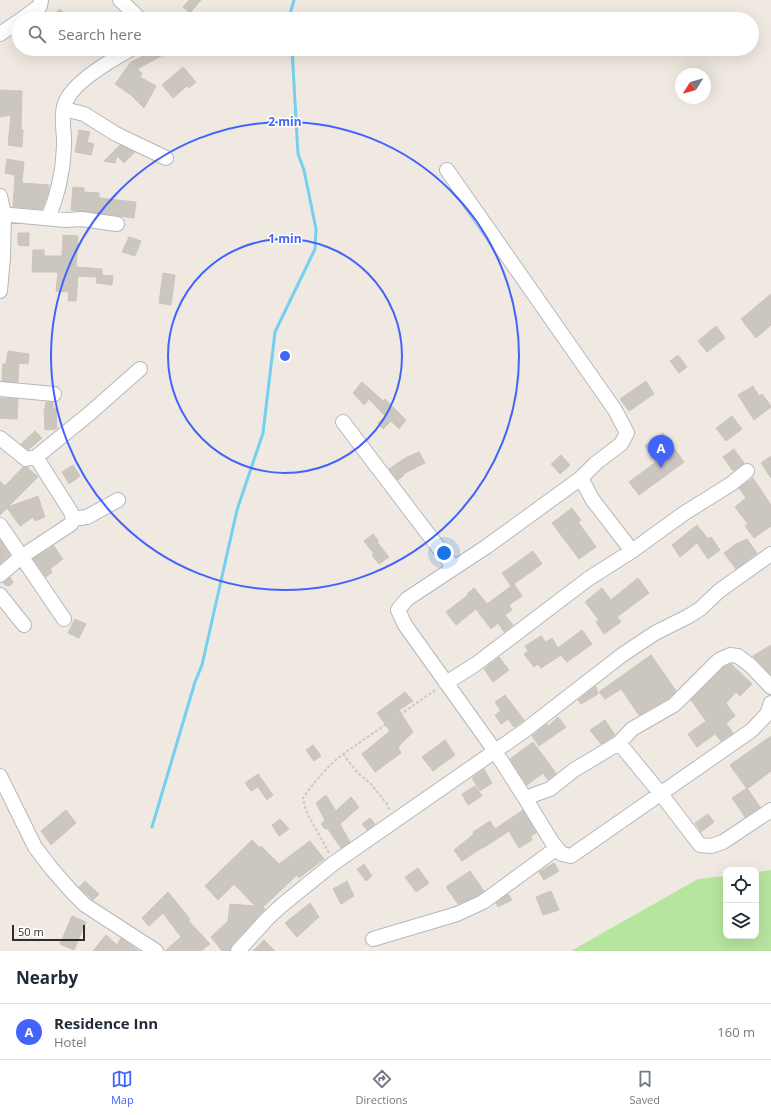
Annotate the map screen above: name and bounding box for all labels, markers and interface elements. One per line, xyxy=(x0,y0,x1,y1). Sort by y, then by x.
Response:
search box xyxy=(12,12,759,56)
icon: search xyxy=(26,23,48,45)
text: Search here xyxy=(58,24,142,44)
north arrow xyxy=(675,68,711,104)
text: 2 min xyxy=(268,113,302,130)
text: 1 min xyxy=(268,230,302,247)
centre of rings xyxy=(278,349,292,363)
pin: A xyxy=(648,435,674,468)
your location xyxy=(434,543,454,563)
map controls xyxy=(723,867,759,939)
button: locate xyxy=(723,867,759,903)
button: layers xyxy=(723,903,759,939)
scale bar xyxy=(12,923,85,942)
text: 50 m xyxy=(18,924,44,939)
text: Nearby xyxy=(16,966,78,989)
text: Residence Inn xyxy=(54,1013,158,1033)
text: A xyxy=(25,1023,33,1041)
text: 160 m xyxy=(717,1023,755,1041)
text: Hotel xyxy=(54,1033,87,1051)
tab: Map xyxy=(111,1068,134,1107)
tab: Directions xyxy=(356,1068,408,1107)
tab: Saved xyxy=(629,1068,660,1107)

